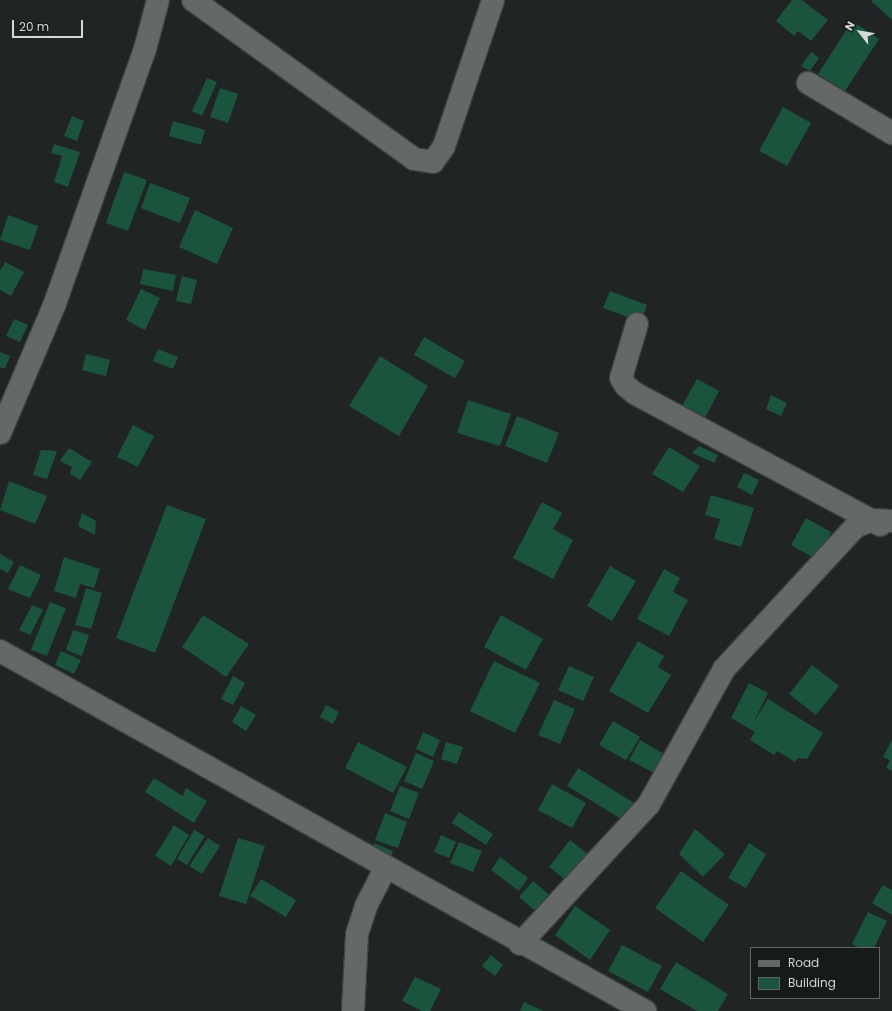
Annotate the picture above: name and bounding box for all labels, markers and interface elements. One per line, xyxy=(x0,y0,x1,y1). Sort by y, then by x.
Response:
scale bar xyxy=(14,12,85,38)
north arrow xyxy=(840,12,880,52)
text: 20 m xyxy=(19,18,49,35)
text: N xyxy=(841,18,859,33)
legend xyxy=(750,947,880,999)
text: Road xyxy=(788,954,819,971)
text: Building xyxy=(788,974,836,991)

